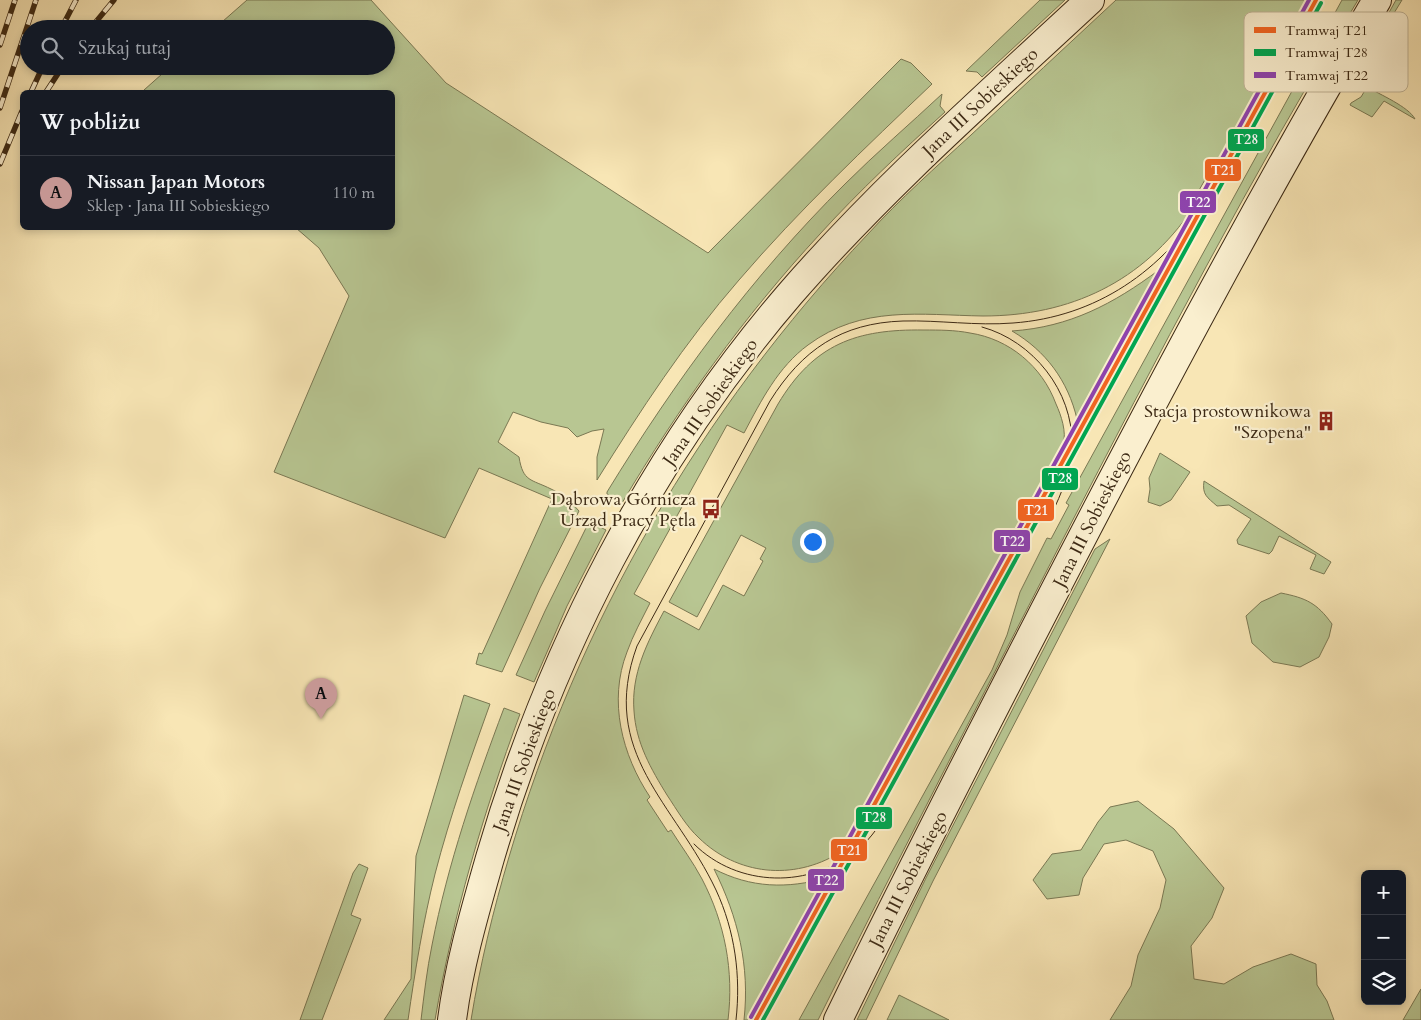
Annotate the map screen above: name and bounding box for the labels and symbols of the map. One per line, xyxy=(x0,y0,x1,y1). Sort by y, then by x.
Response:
legend xyxy=(1244,12,1408,92)
text: Tramwaj T21 xyxy=(1285,21,1368,40)
street label: Jana III Sobieskiego xyxy=(915,42,1044,165)
text: Tramwaj T28 xyxy=(1285,43,1368,62)
text: Tramwaj T22 xyxy=(1285,66,1368,85)
line badge: T28 xyxy=(1227,128,1265,152)
text: T28 xyxy=(1234,130,1258,149)
line badge: T21 xyxy=(1204,158,1242,182)
text: T21 xyxy=(1211,161,1235,180)
line badge: T22 xyxy=(1179,190,1217,214)
text: T22 xyxy=(1186,193,1210,212)
street label: Jana III Sobieskiego xyxy=(655,333,764,473)
place label: Stacja prostownikowa "Szopena" xyxy=(1144,399,1311,445)
building icon: Stacja prostownikowa "Szopena" xyxy=(1315,410,1337,432)
street label: Jana III Sobieskiego xyxy=(1046,446,1138,595)
line badge: T28 xyxy=(1041,467,1079,491)
text: T28 xyxy=(1048,469,1072,488)
place label: Dąbrowa Górnicza Urząd Pracy Pętla xyxy=(551,487,696,533)
bus stop icon: Dąbrowa Górnicza Urząd Pracy Pętla xyxy=(700,498,722,520)
line badge: T21 xyxy=(1017,498,1055,522)
text: T21 xyxy=(1024,501,1048,520)
your location xyxy=(800,529,826,555)
line badge: T22 xyxy=(993,529,1031,553)
text: T22 xyxy=(1000,532,1024,551)
pin: A xyxy=(305,678,337,719)
street label: Jana III Sobieskiego xyxy=(486,685,562,838)
line badge: T28 xyxy=(855,806,893,830)
street label: Jana III Sobieskiego xyxy=(862,806,954,955)
text: T28 xyxy=(862,808,886,827)
line badge: T21 xyxy=(830,838,868,862)
text: T21 xyxy=(837,841,861,860)
line badge: T22 xyxy=(807,868,845,892)
text: T22 xyxy=(814,871,838,890)

